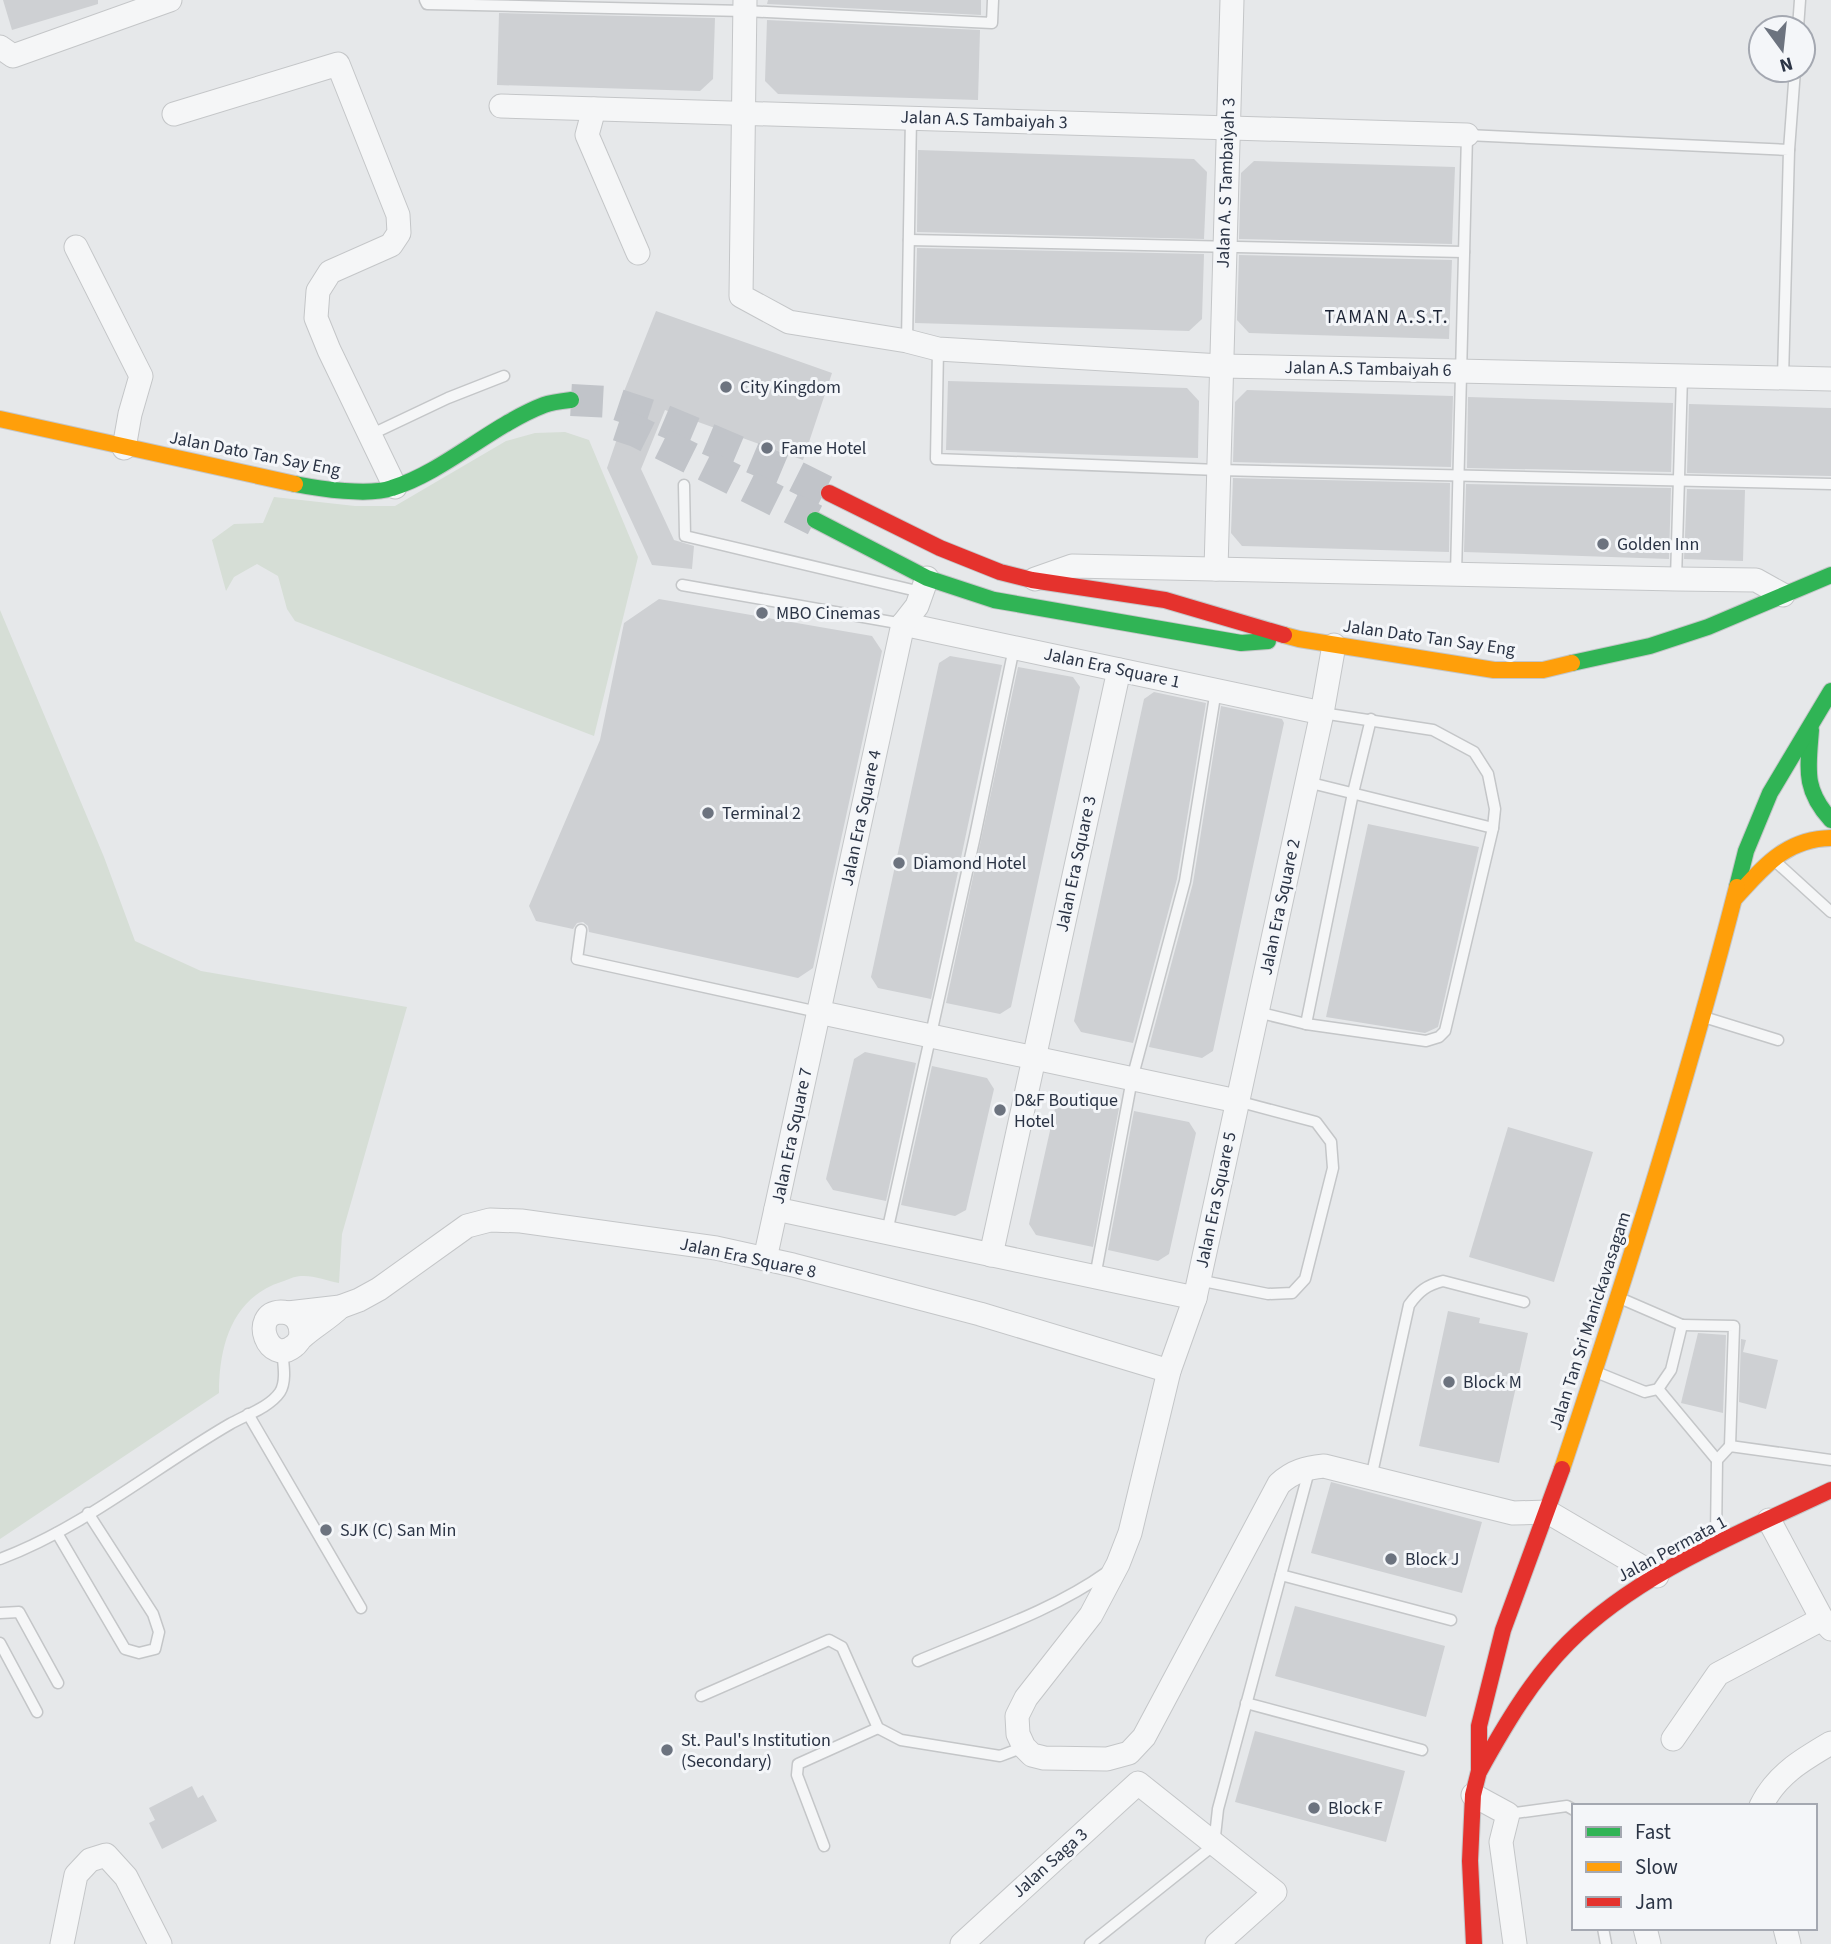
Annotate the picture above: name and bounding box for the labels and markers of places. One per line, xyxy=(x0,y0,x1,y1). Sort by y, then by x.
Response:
place label: City Kingdom xyxy=(740,375,841,400)
marker: City Kingdom xyxy=(718,379,734,395)
place label: Fame Hotel xyxy=(781,436,866,461)
marker: Fame Hotel xyxy=(759,440,775,456)
place label: Golden Inn xyxy=(1617,532,1699,557)
marker: Golden Inn xyxy=(1595,536,1611,552)
place label: MBO Cinemas xyxy=(776,601,880,626)
marker: MBO Cinemas xyxy=(754,605,770,621)
place label: Terminal 2 xyxy=(722,801,801,826)
marker: Terminal 2 xyxy=(700,805,716,821)
place label: Diamond Hotel xyxy=(913,851,1026,876)
marker: Diamond Hotel xyxy=(891,855,907,871)
place label: D&F Boutique Hotel xyxy=(1014,1088,1118,1134)
marker: D&F Boutique Hotel xyxy=(992,1102,1008,1118)
place label: Block M xyxy=(1463,1370,1522,1395)
marker: Block M xyxy=(1441,1374,1457,1390)
place label: SJK (C) San Min xyxy=(340,1518,456,1543)
marker: SJK (C) San Min xyxy=(318,1522,334,1538)
place label: Block J xyxy=(1405,1547,1459,1572)
marker: Block J xyxy=(1383,1551,1399,1567)
place label: St. Paul's Institution (Secondary) xyxy=(681,1728,831,1774)
marker: St. Paul's Institution (Secondary) xyxy=(659,1742,675,1758)
place label: Block F xyxy=(1328,1796,1383,1821)
marker: Block F xyxy=(1306,1800,1322,1816)

